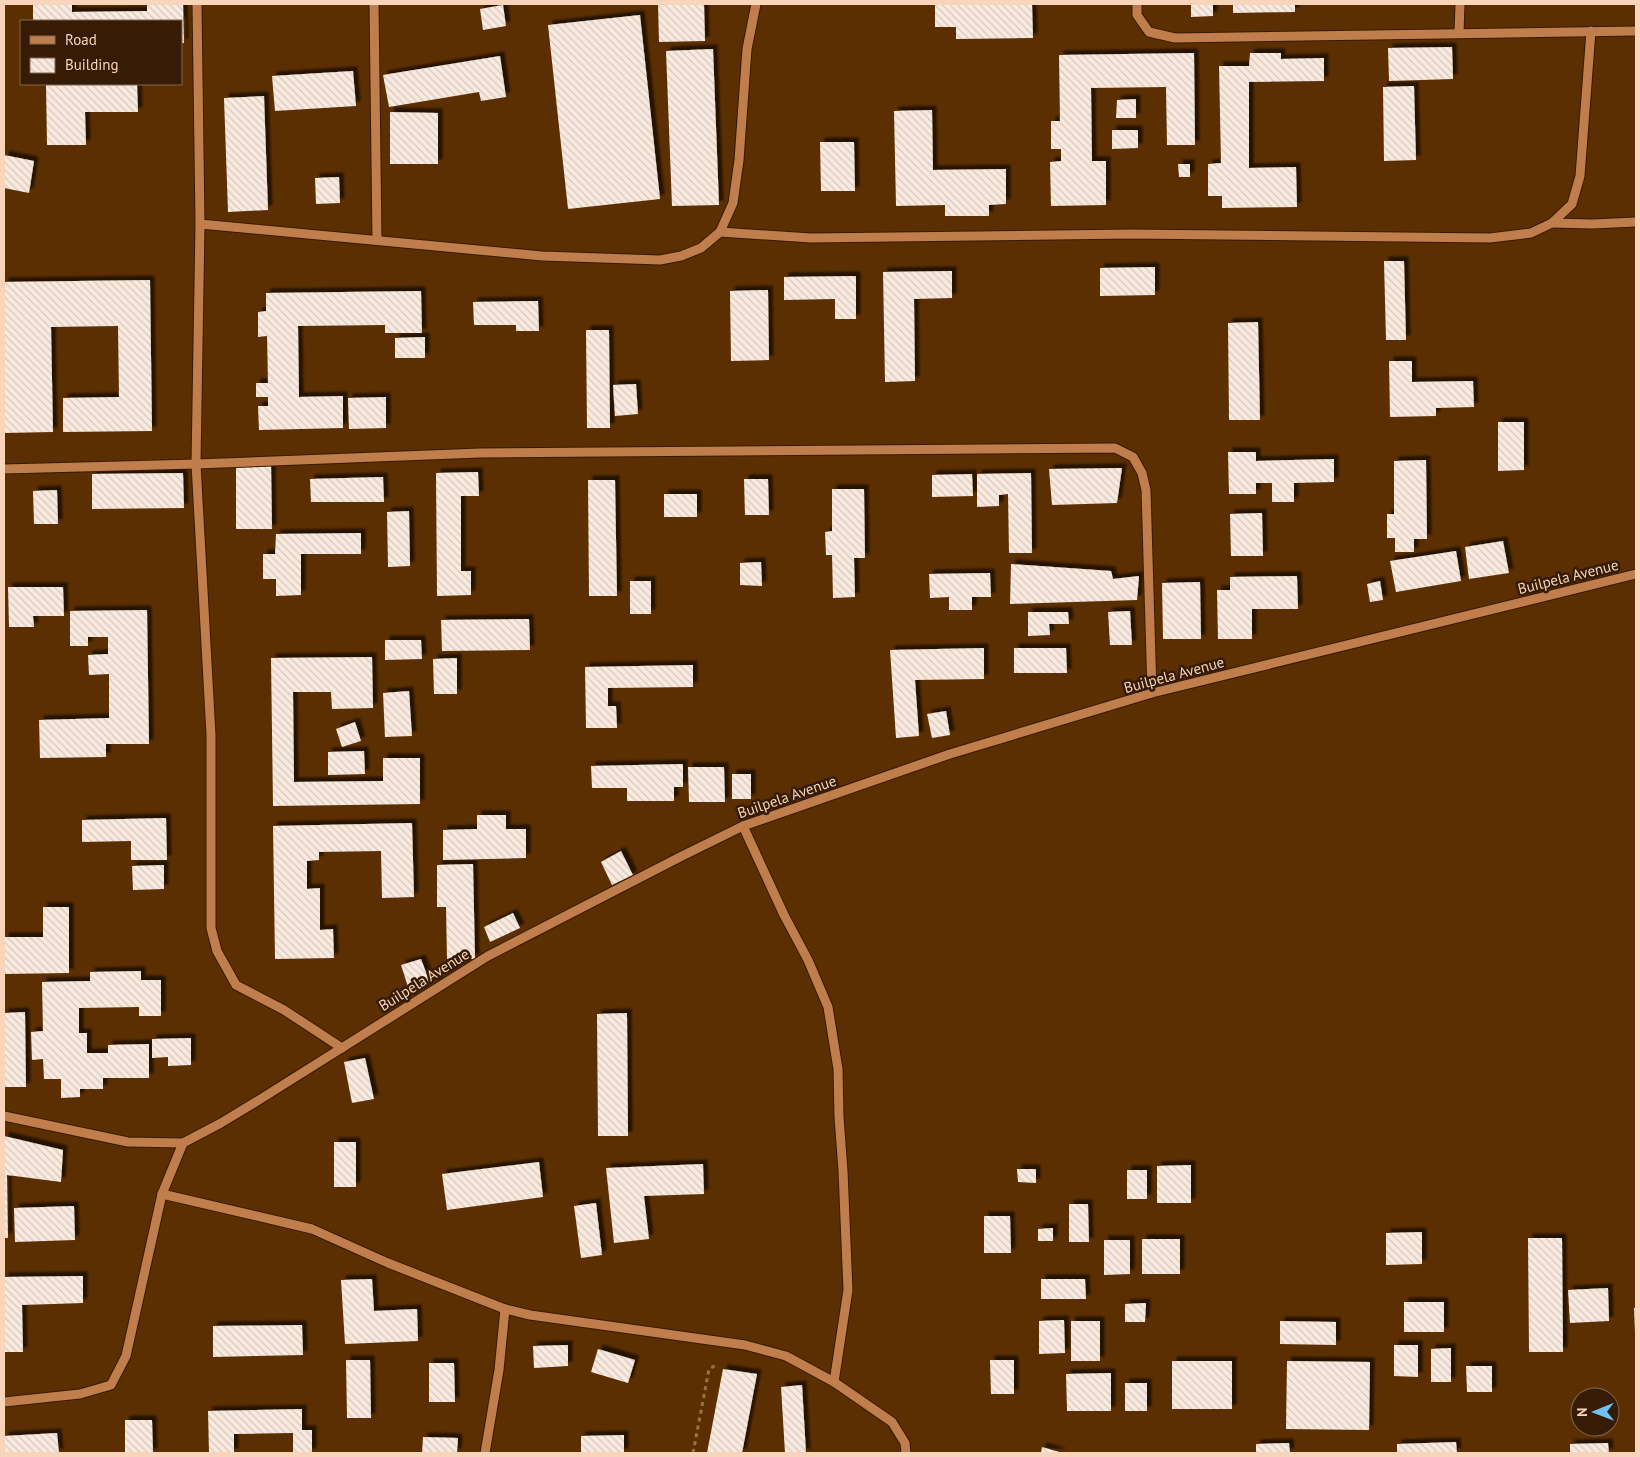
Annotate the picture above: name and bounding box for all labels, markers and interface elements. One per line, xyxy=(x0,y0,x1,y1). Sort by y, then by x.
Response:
legend xyxy=(20,20,182,85)
text: Road xyxy=(65,30,97,49)
text: Building xyxy=(65,55,119,74)
street label: Builpela Avenue xyxy=(1516,555,1620,598)
street label: Builpela Avenue xyxy=(1122,652,1226,697)
street label: Builpela Avenue xyxy=(735,771,839,822)
street label: Builpela Avenue xyxy=(375,944,473,1015)
north arrow xyxy=(1570,1387,1620,1437)
text: N xyxy=(1573,1407,1591,1417)

